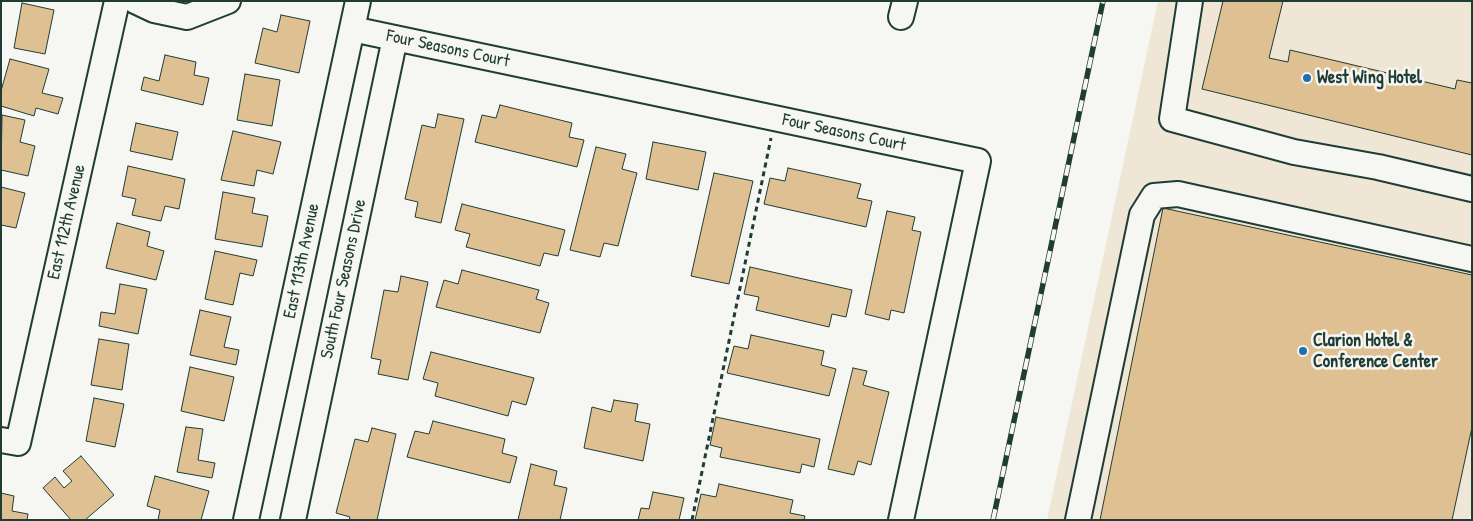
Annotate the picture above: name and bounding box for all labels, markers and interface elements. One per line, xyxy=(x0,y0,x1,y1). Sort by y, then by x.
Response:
street label: Four Seasons Court xyxy=(384,25,512,73)
place label: West Wing Hotel xyxy=(1317,67,1422,89)
marker: West Wing Hotel xyxy=(1301,72,1313,84)
street label: Four Seasons Court xyxy=(780,109,908,157)
street label: East 112th Avenue xyxy=(43,162,91,282)
street label: South Four Seasons Drive xyxy=(317,197,371,361)
street label: East 113th Avenue xyxy=(279,202,325,320)
place label: Clarion Hotel & Conference Center xyxy=(1313,330,1438,372)
marker: Clarion Hotel & Conference Center xyxy=(1297,345,1309,357)

